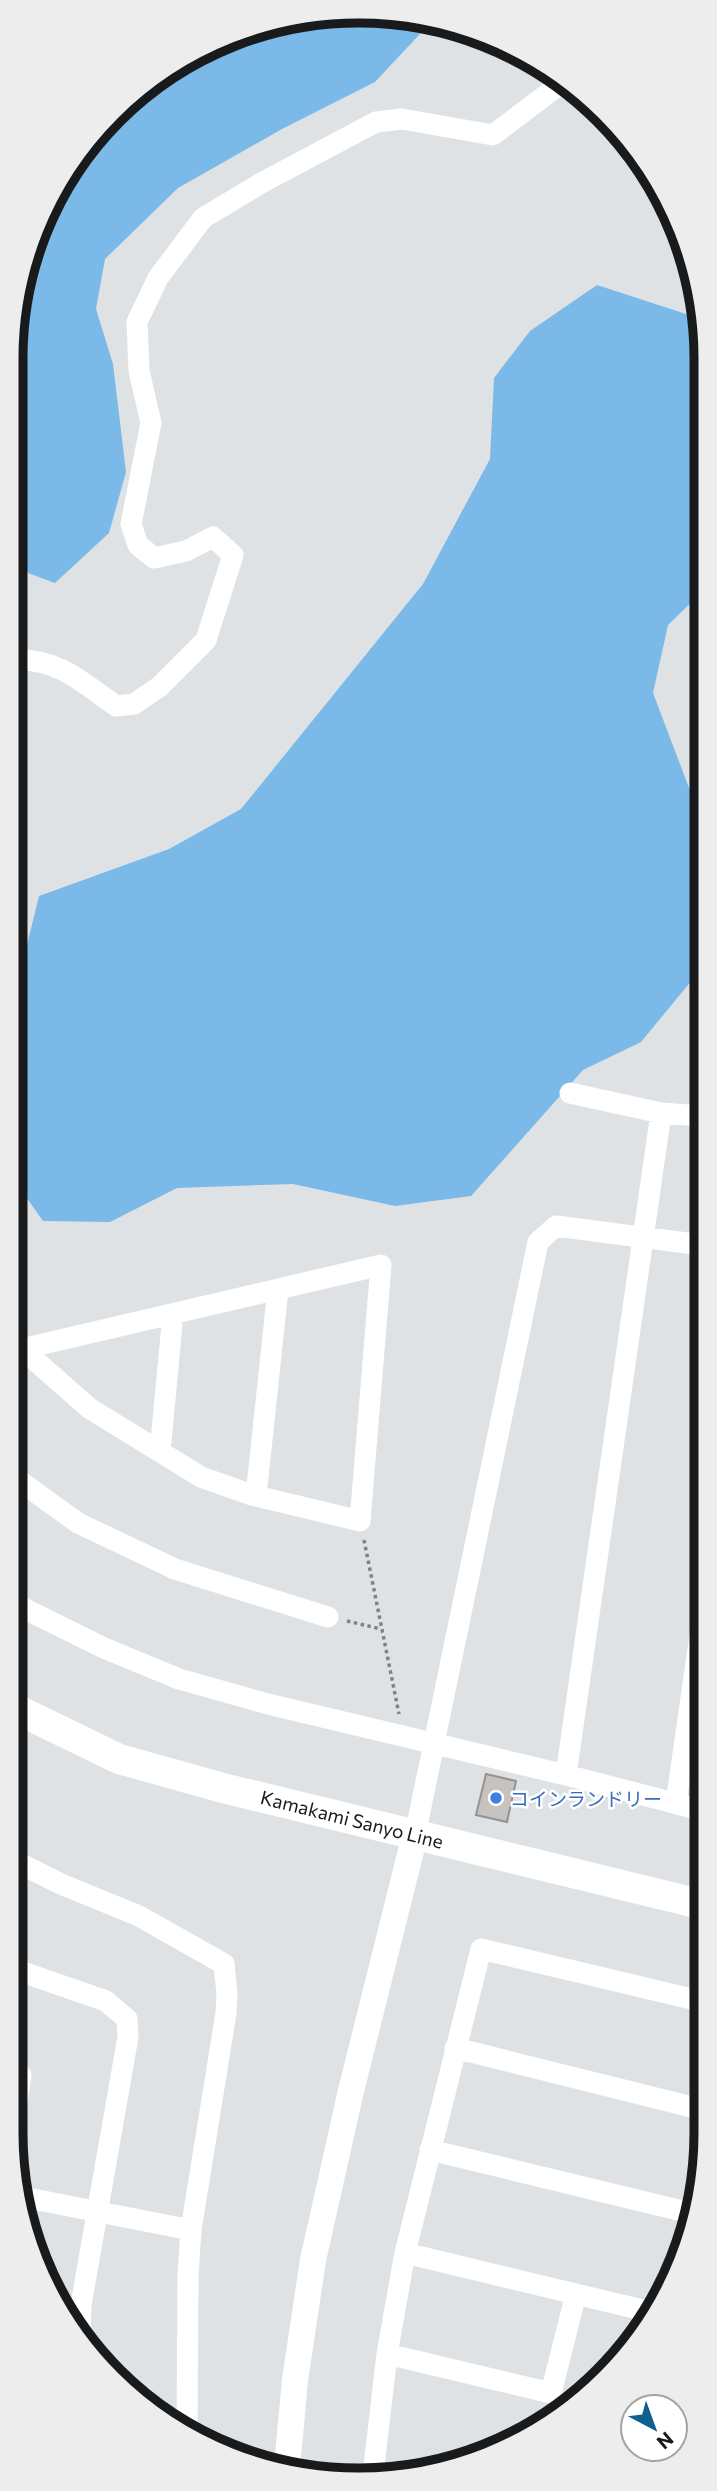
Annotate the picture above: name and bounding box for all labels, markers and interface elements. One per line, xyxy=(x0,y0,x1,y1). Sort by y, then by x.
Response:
street label: Kamakami Sanyo Line xyxy=(258,1785,446,1853)
place label: コインランドリー xyxy=(510,1787,662,1810)
marker: コインランドリー xyxy=(488,1790,504,1806)
north arrow xyxy=(619,2393,689,2463)
text: N xyxy=(653,2428,678,2455)

